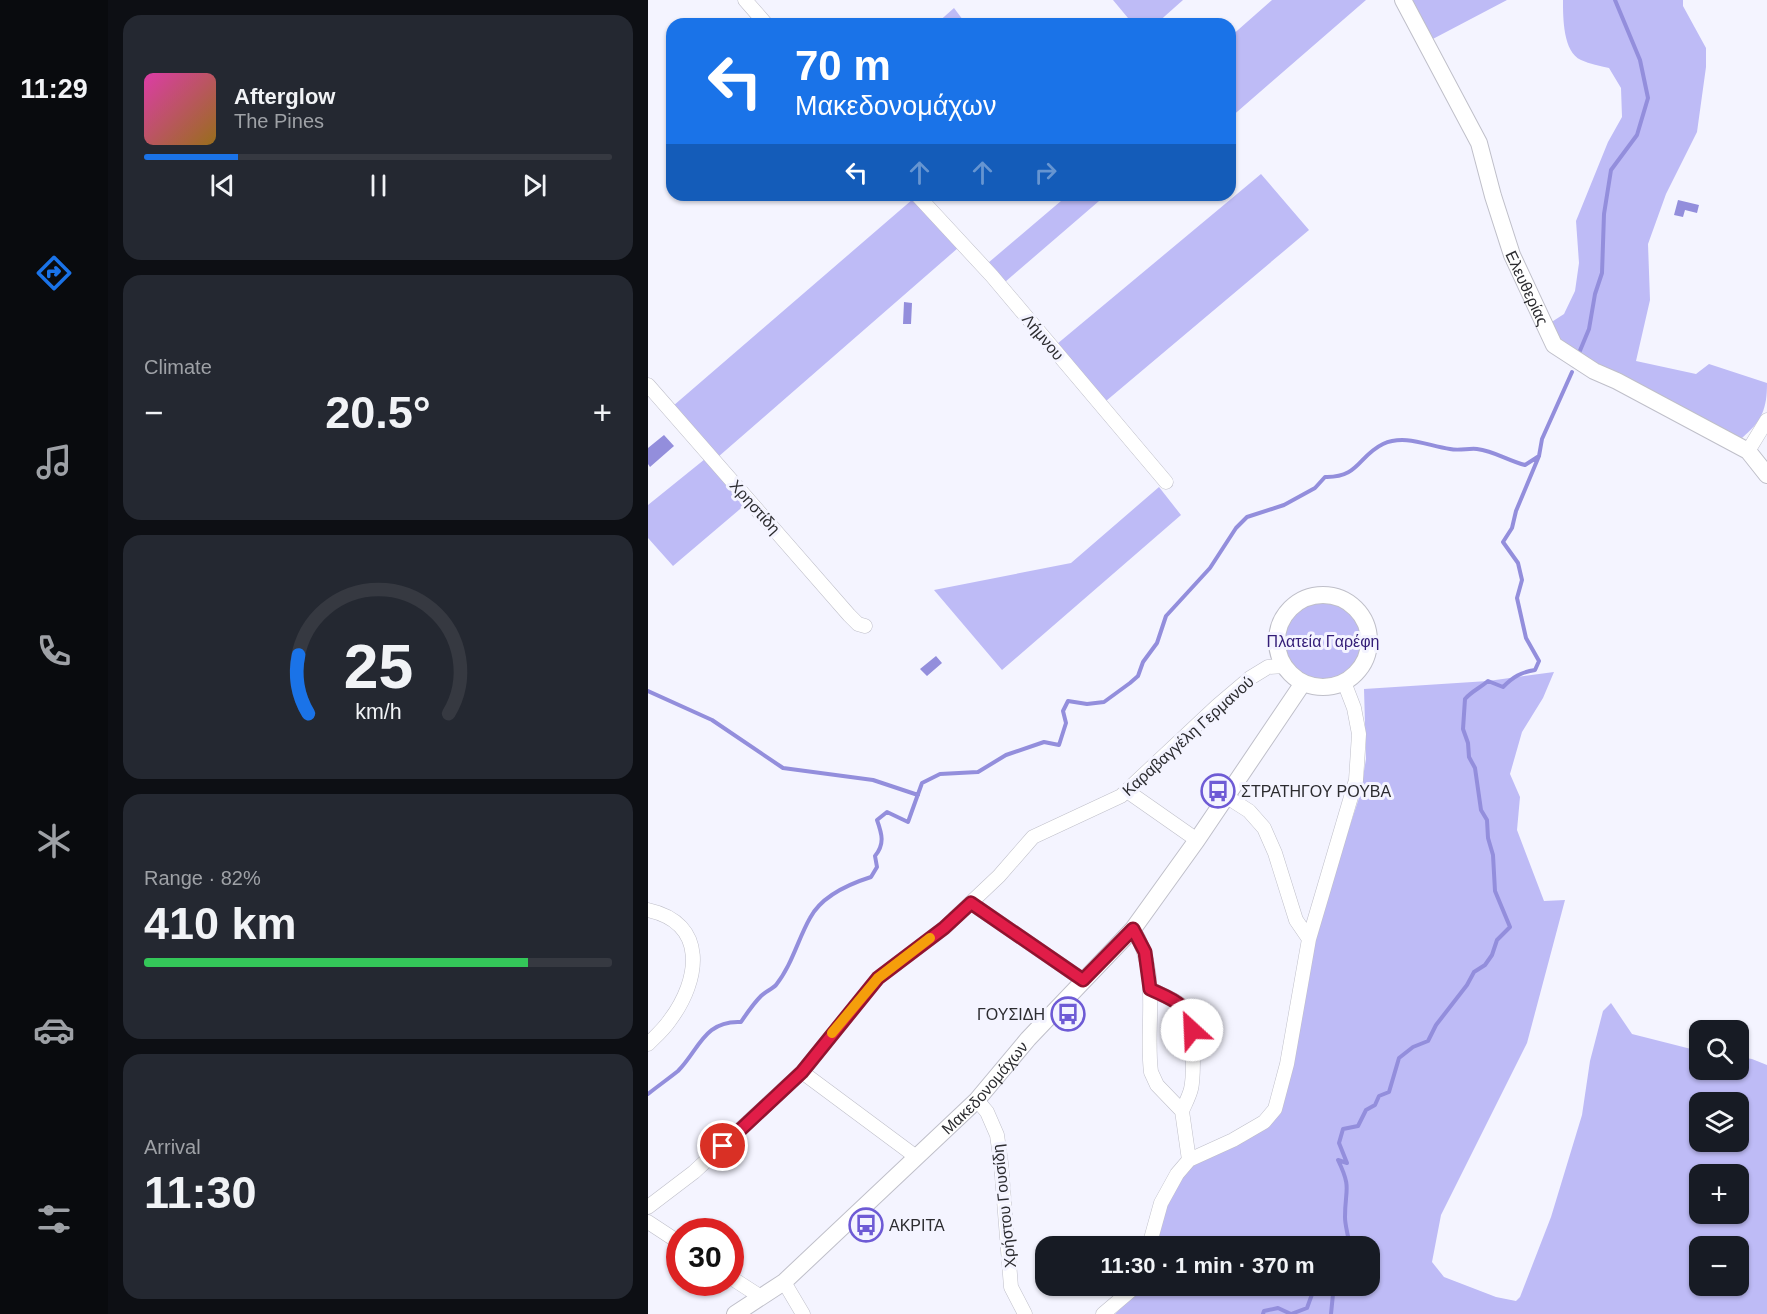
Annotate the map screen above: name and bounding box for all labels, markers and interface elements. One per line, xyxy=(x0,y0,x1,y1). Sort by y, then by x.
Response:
icon: left xyxy=(696,42,774,120)
text: 70 m xyxy=(795,42,891,89)
text: 11:29 xyxy=(20,74,88,104)
text: Afterglow xyxy=(234,84,335,109)
text: Μακεδονομάχων xyxy=(795,91,996,121)
text: The Pines xyxy=(234,110,324,132)
icon: left xyxy=(840,156,873,189)
icon: ahead xyxy=(903,156,936,189)
icon: ahead xyxy=(966,156,999,189)
icon: right xyxy=(1029,156,1062,189)
icon: previous xyxy=(206,169,239,202)
icon: pause xyxy=(362,169,395,202)
icon: next xyxy=(518,169,551,202)
street label: Ελευθερίας xyxy=(1503,248,1552,328)
icon: directions xyxy=(33,252,75,294)
street label: Λήμνου xyxy=(1019,311,1067,363)
text: Climate xyxy=(144,356,212,378)
text: 20.5° xyxy=(325,387,431,438)
text: − xyxy=(144,394,163,431)
text: + xyxy=(593,394,612,431)
icon: music xyxy=(33,441,75,483)
street label: Χρηστίδη xyxy=(727,477,783,537)
icon: phone xyxy=(33,630,75,672)
text: 25 xyxy=(343,632,413,701)
park label: Πλατεία Γαρέφη xyxy=(1267,633,1379,650)
street label: Καραβαγγέλη Γερμανού xyxy=(1119,673,1257,799)
text: km/h xyxy=(355,700,401,724)
bus stop icon: ΣΤΡΑΤΗΓΟΥ ΡΟΥΒΑ xyxy=(1200,773,1236,809)
place label: ΣΤΡΑΤΗΓΟΥ ΡΟΥΒΑ xyxy=(1241,783,1391,800)
icon: climate xyxy=(33,820,75,862)
text: Range · 82% xyxy=(144,867,261,889)
text: 410 km xyxy=(144,898,297,949)
bus stop icon: ΓΟΥΣΙΔΗ xyxy=(1050,996,1086,1032)
position arrow xyxy=(1160,998,1224,1062)
place label: ΓΟΥΣΙΔΗ xyxy=(977,1006,1045,1023)
icon: car xyxy=(33,1009,75,1051)
map controls xyxy=(1689,1020,1749,1296)
button: search xyxy=(1689,1020,1749,1080)
street label: Μακεδονομάχων xyxy=(938,1038,1031,1137)
button: layers xyxy=(1689,1092,1749,1152)
pin xyxy=(697,1120,748,1171)
icon: arrive xyxy=(706,1129,739,1162)
text: Arrival xyxy=(144,1136,201,1158)
street label: Χρήστου Γουσίδη xyxy=(989,1143,1019,1269)
button: + xyxy=(1689,1164,1749,1224)
text: 11:30 xyxy=(144,1167,257,1218)
icon: filters xyxy=(33,1198,75,1240)
bus stop icon: ΑΚΡΙΤΑ xyxy=(848,1207,884,1243)
place label: ΑΚΡΙΤΑ xyxy=(889,1217,945,1234)
speed limit sign: 30 xyxy=(666,1218,744,1296)
button: − xyxy=(1689,1236,1749,1296)
text: 11:30 · 1 min · 370 m xyxy=(1101,1253,1315,1278)

